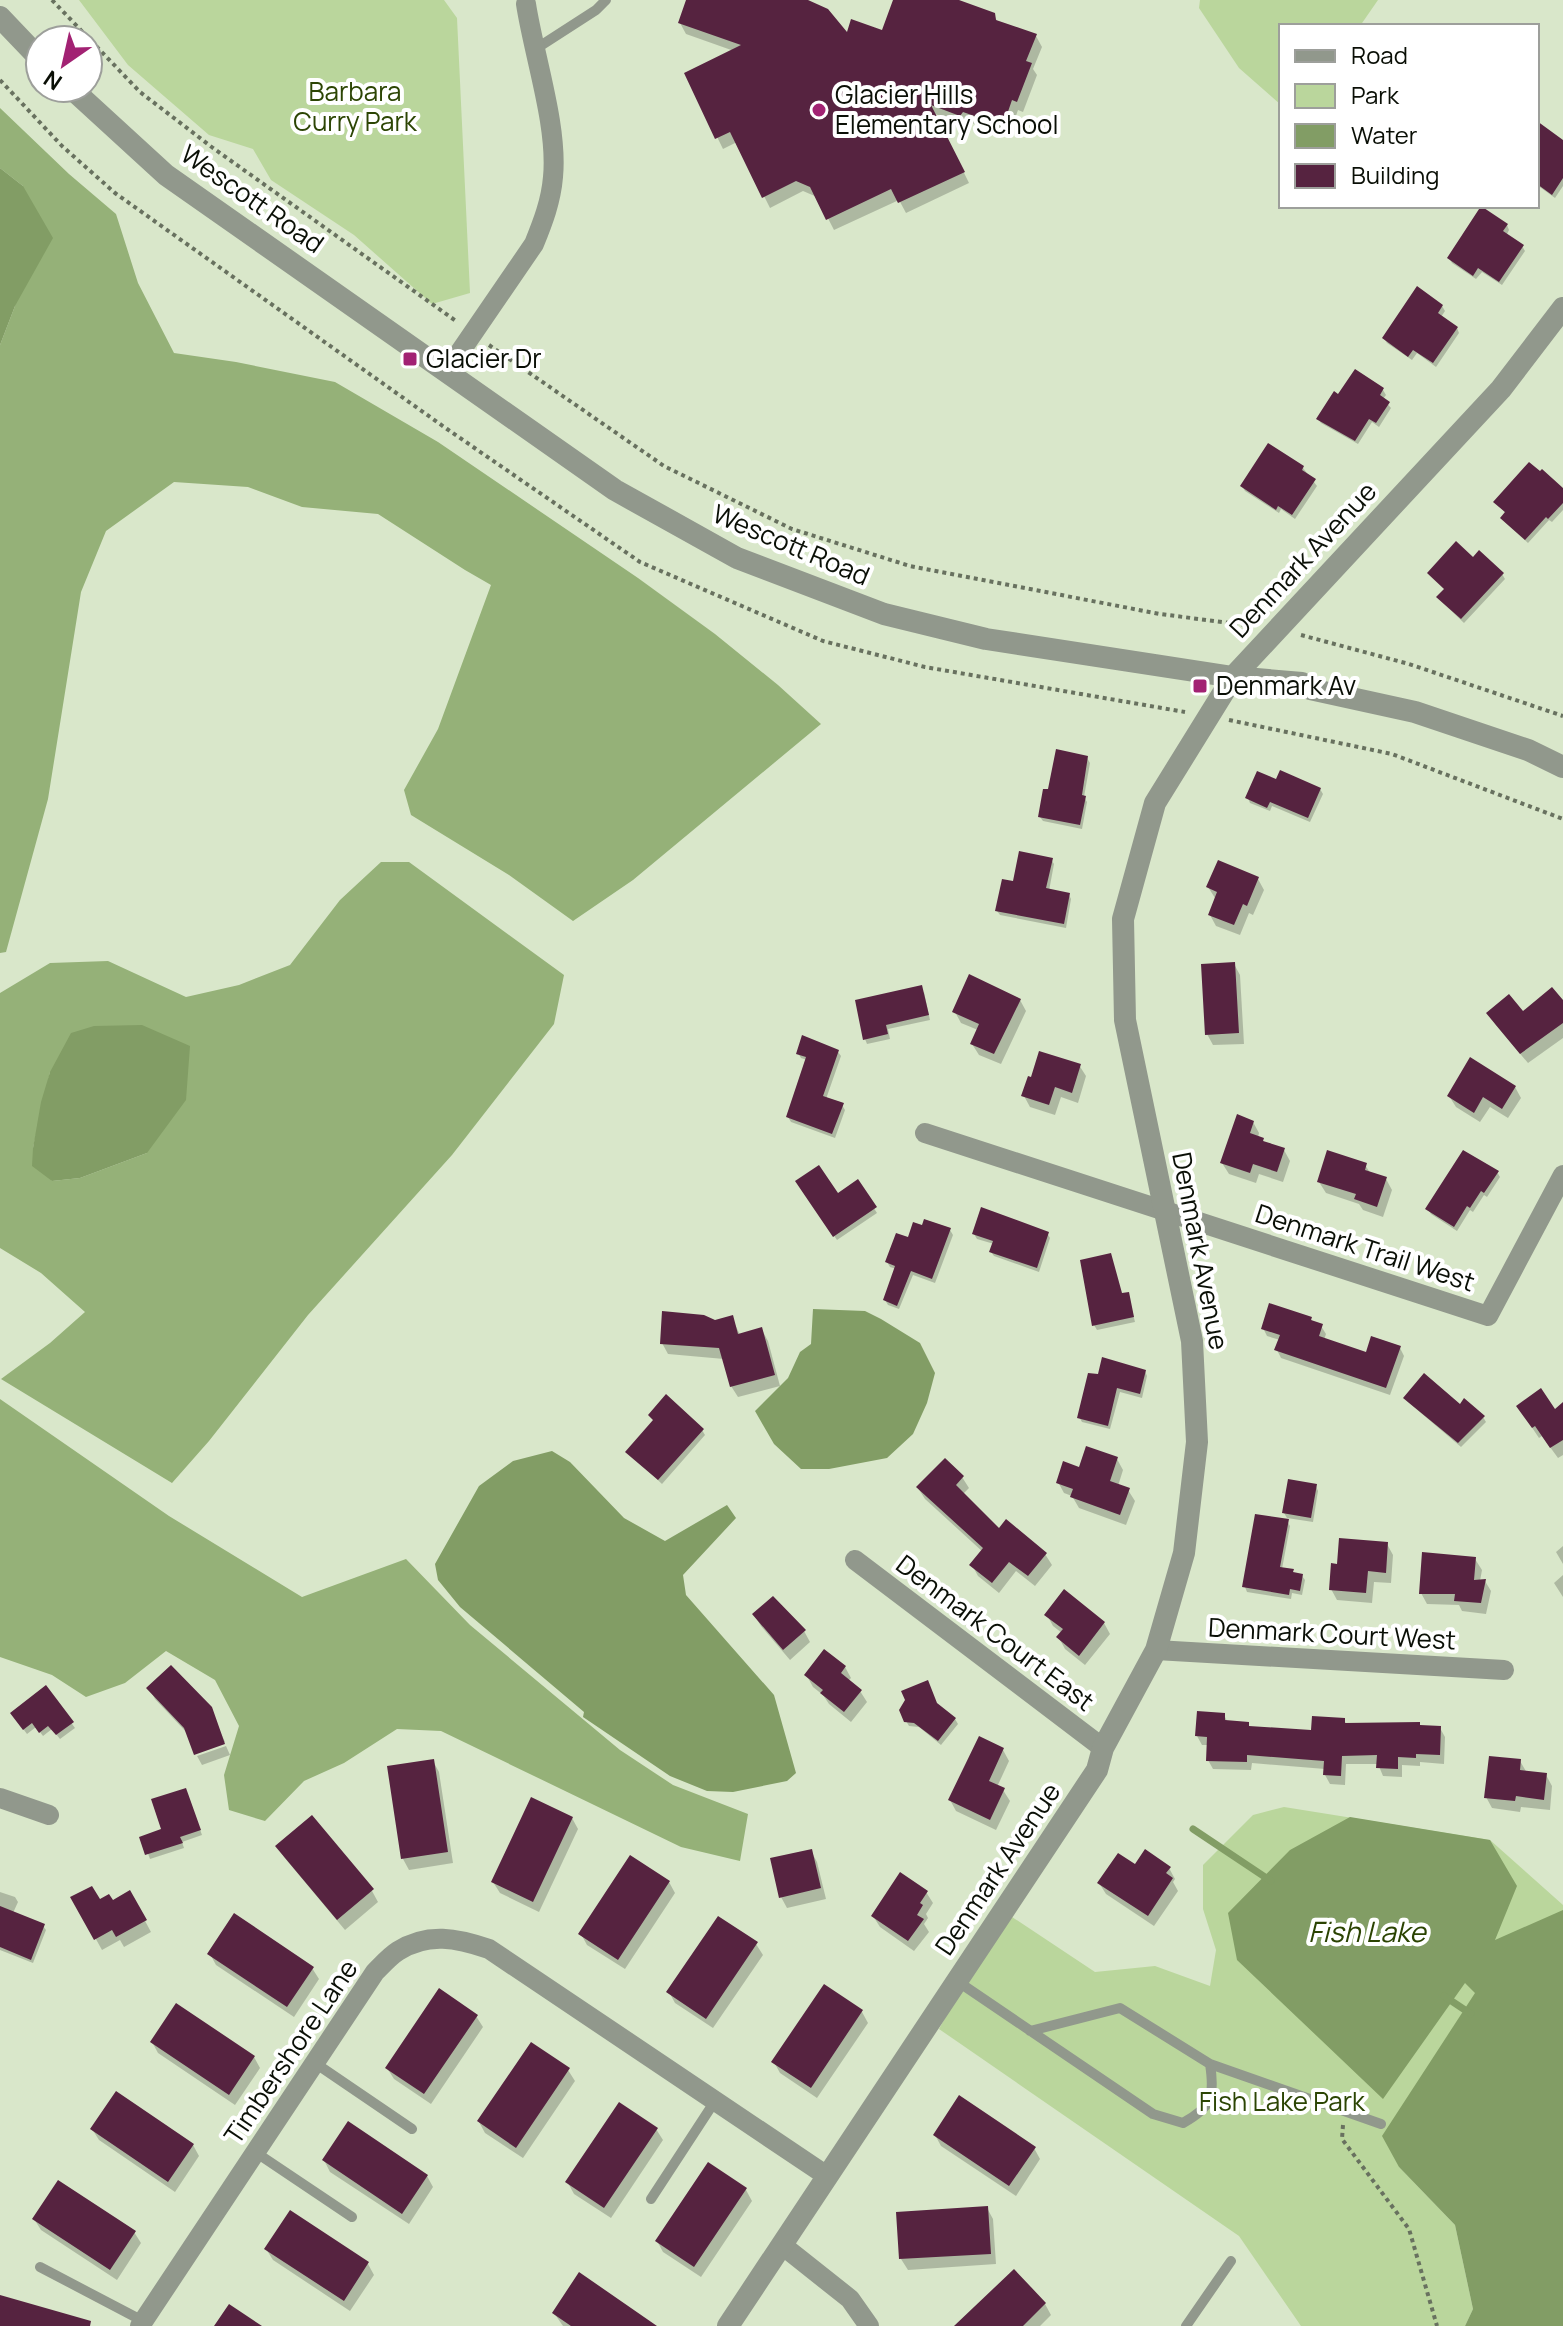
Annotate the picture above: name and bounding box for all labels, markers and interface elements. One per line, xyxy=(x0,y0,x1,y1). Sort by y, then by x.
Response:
north arrow xyxy=(24,24,104,104)
legend xyxy=(1279,24,1539,208)
text: Road xyxy=(1351,38,1408,71)
text: N xyxy=(38,64,68,97)
park label: Barbara Curry Park xyxy=(293,73,418,139)
place label: Glacier Hills Elementary School xyxy=(835,76,1059,142)
text: Park xyxy=(1351,78,1400,111)
marker: Glacier Hills Elementary School xyxy=(810,101,828,119)
text: Water xyxy=(1351,118,1418,151)
street label: Wescott Road xyxy=(174,136,331,261)
text: Building xyxy=(1351,158,1439,191)
place label: Glacier Dr xyxy=(426,340,542,376)
marker: Glacier Dr xyxy=(401,350,419,368)
street label: Denmark Avenue xyxy=(1221,474,1384,645)
street label: Wescott Road xyxy=(707,495,875,593)
place label: Denmark Av xyxy=(1216,667,1356,703)
marker: Denmark Av xyxy=(1191,677,1209,695)
street label: Denmark Avenue xyxy=(1164,1149,1238,1353)
street label: Denmark Trail West xyxy=(1251,1195,1480,1299)
street label: Denmark Court East xyxy=(889,1546,1102,1719)
street label: Denmark Court West xyxy=(1207,1609,1457,1657)
street label: Denmark Avenue xyxy=(926,1775,1068,1962)
water label: Fish Lake xyxy=(1308,1912,1427,1950)
street label: Timbershore Lane xyxy=(215,1952,365,2151)
park label: Fish Lake Park xyxy=(1199,2083,1366,2119)

